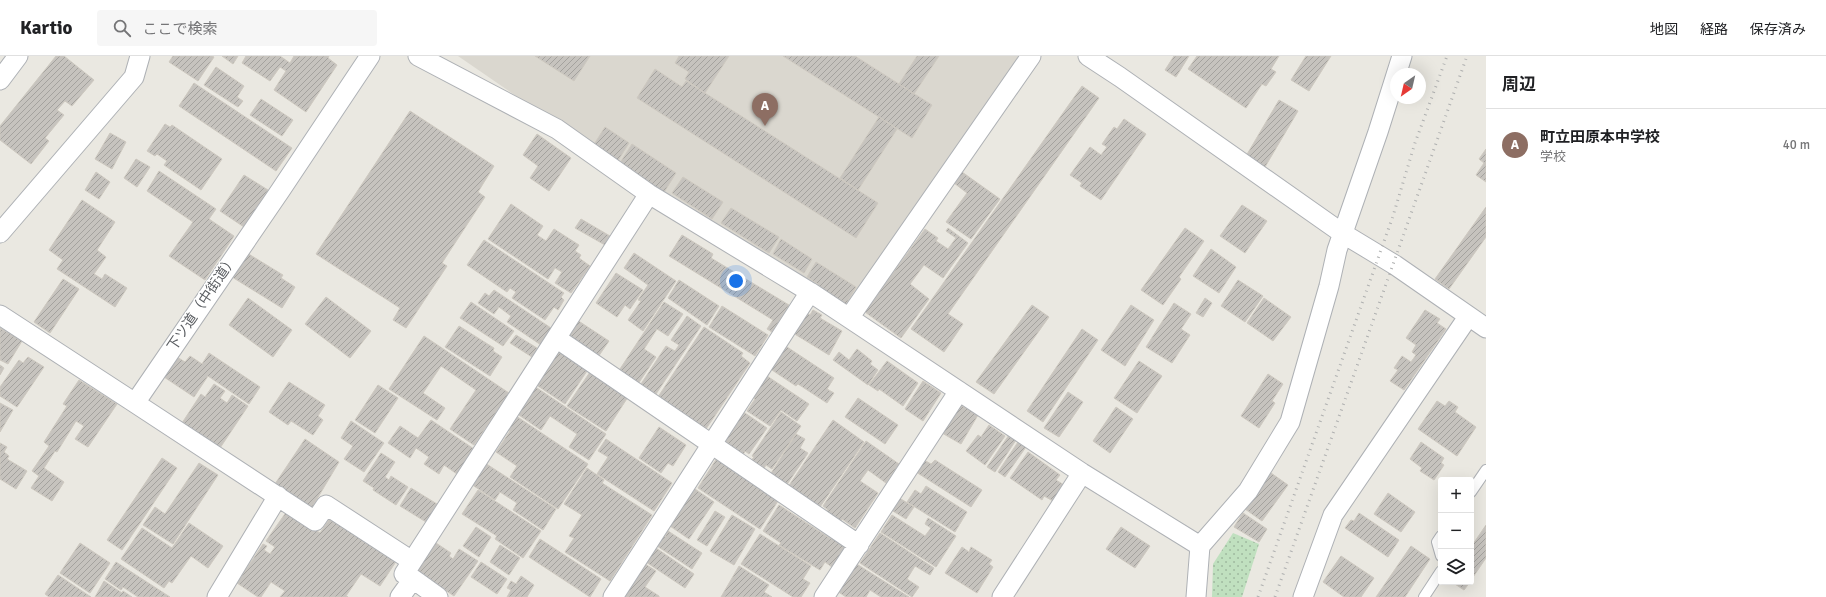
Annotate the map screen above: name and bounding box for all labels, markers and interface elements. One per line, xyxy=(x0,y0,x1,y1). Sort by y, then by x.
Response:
search box xyxy=(97,10,377,46)
text: Kartio xyxy=(20,16,73,40)
icon: search xyxy=(111,17,133,39)
text: ここで検索 xyxy=(143,20,218,38)
text: 地図 xyxy=(1650,21,1678,38)
text: 経路 xyxy=(1700,21,1728,38)
text: 保存済み xyxy=(1750,21,1806,38)
north arrow xyxy=(1390,68,1426,104)
text: 周辺 xyxy=(1502,74,1536,95)
pin: A xyxy=(752,93,778,126)
text: 町立田原本中学校 xyxy=(1540,128,1660,146)
text: A xyxy=(1511,137,1519,153)
text: 40 m xyxy=(1783,137,1810,153)
text: 学校 xyxy=(1540,149,1566,165)
street label: 下ツ道（中街道） xyxy=(164,252,240,354)
your location xyxy=(726,271,746,291)
map controls xyxy=(1438,477,1474,585)
button: + xyxy=(1438,477,1474,513)
button: − xyxy=(1438,513,1474,549)
button: layers xyxy=(1438,549,1474,585)

